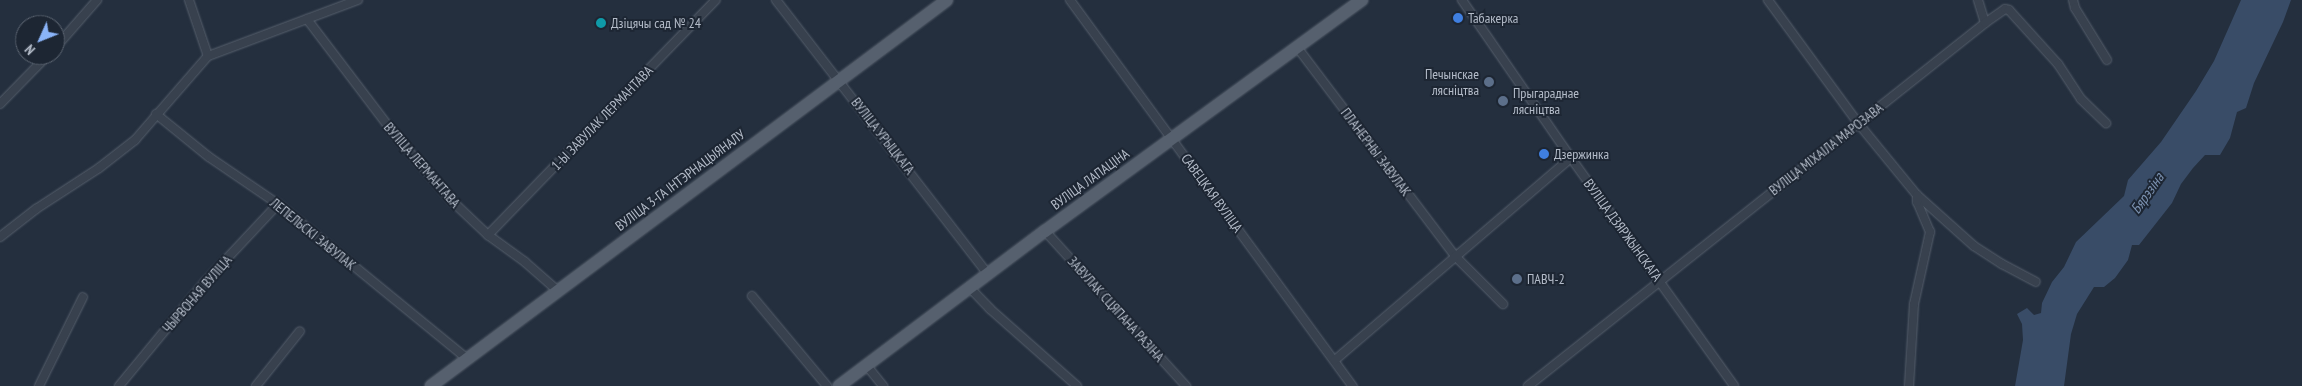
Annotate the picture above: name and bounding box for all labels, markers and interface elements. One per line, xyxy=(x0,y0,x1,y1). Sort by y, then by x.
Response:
place label: Табакерка xyxy=(1468,10,1518,26)
marker: Табакерка xyxy=(1452,12,1464,24)
north arrow xyxy=(15,15,65,65)
place label: Дзіцячы сад № 24 xyxy=(611,15,701,31)
marker: Дзіцячы сад № 24 xyxy=(595,17,607,29)
text: N xyxy=(21,41,39,59)
street label: 1-Ы ЗАВУЛАК ЛЕРМАНТАВА xyxy=(548,62,656,174)
place label: Печынскае лясніцтва xyxy=(1425,66,1479,98)
marker: Печынскае лясніцтва xyxy=(1483,76,1495,88)
place label: Прыгараднае лясніцтва xyxy=(1513,85,1579,118)
street label: ВУЛІЦА УРЫЦКАГА xyxy=(848,94,918,178)
marker: Прыгараднае лясніцтва xyxy=(1497,95,1509,107)
street label: ВУЛІЦА МІХАІЛА МАРОЗАВА xyxy=(1765,99,1887,199)
street label: ПЛАНЕРНЫ ЗАВУЛАК xyxy=(1337,105,1415,199)
street label: ВУЛІЦА ЛЕРМАНТАВА xyxy=(380,119,464,211)
street label: ВУЛІЦА 3-ГА ІНТЭРНАЦЫЯНАЛУ xyxy=(612,126,748,234)
street label: ВУЛІЦА ЛАПАЦІНА xyxy=(1047,145,1133,213)
place label: Дзержинка xyxy=(1554,146,1609,162)
marker: Дзержинка xyxy=(1538,148,1550,160)
street label: САВЕЦКАЯ ВУЛІЦА xyxy=(1178,150,1246,236)
water label: Бярэзіна xyxy=(2127,169,2167,217)
street label: ВУЛІЦА ДЗЯРЖЫНСКАГА xyxy=(1580,175,1666,285)
street label: ЛЕПЕЛЬСКІ ЗАВУЛАК xyxy=(267,194,359,274)
street label: ЧЫРВОНАЯ ВУЛІЦА xyxy=(159,252,235,336)
street label: ЗАВУЛАК СЦЯПАНА РАЗІНА xyxy=(1064,253,1168,365)
place label: ПАВЧ-2 xyxy=(1527,271,1565,287)
marker: ПАВЧ-2 xyxy=(1511,273,1523,285)

